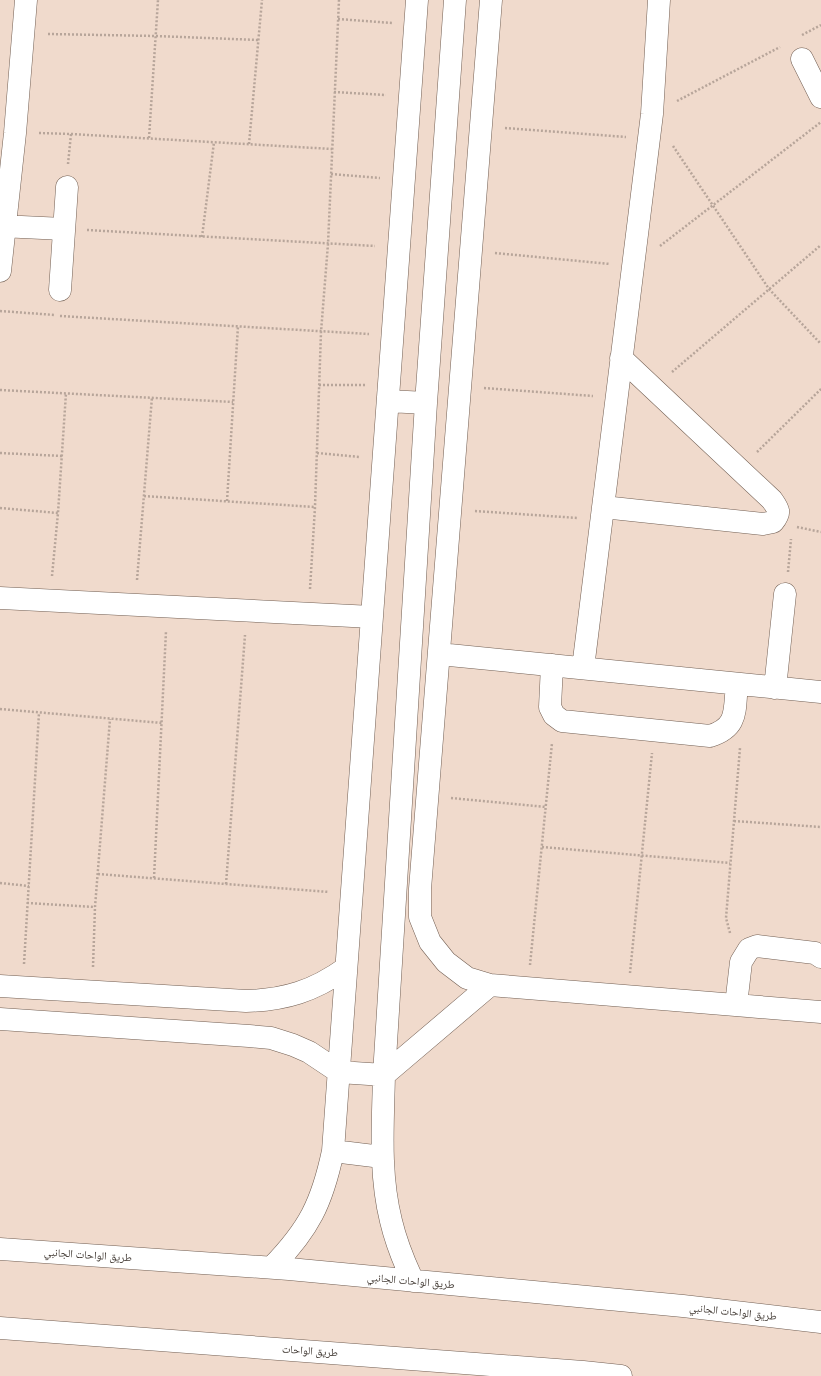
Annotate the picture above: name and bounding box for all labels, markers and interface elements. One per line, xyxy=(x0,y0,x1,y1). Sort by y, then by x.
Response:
street label: طريق الواحات الجانبي xyxy=(44,1245,132,1266)
street label: طريق الواحات الجانبي xyxy=(366,1271,455,1293)
street label: طريق الواحات الجانبي xyxy=(688,1301,777,1325)
street label: طريق الواحات xyxy=(281,1343,339,1359)

